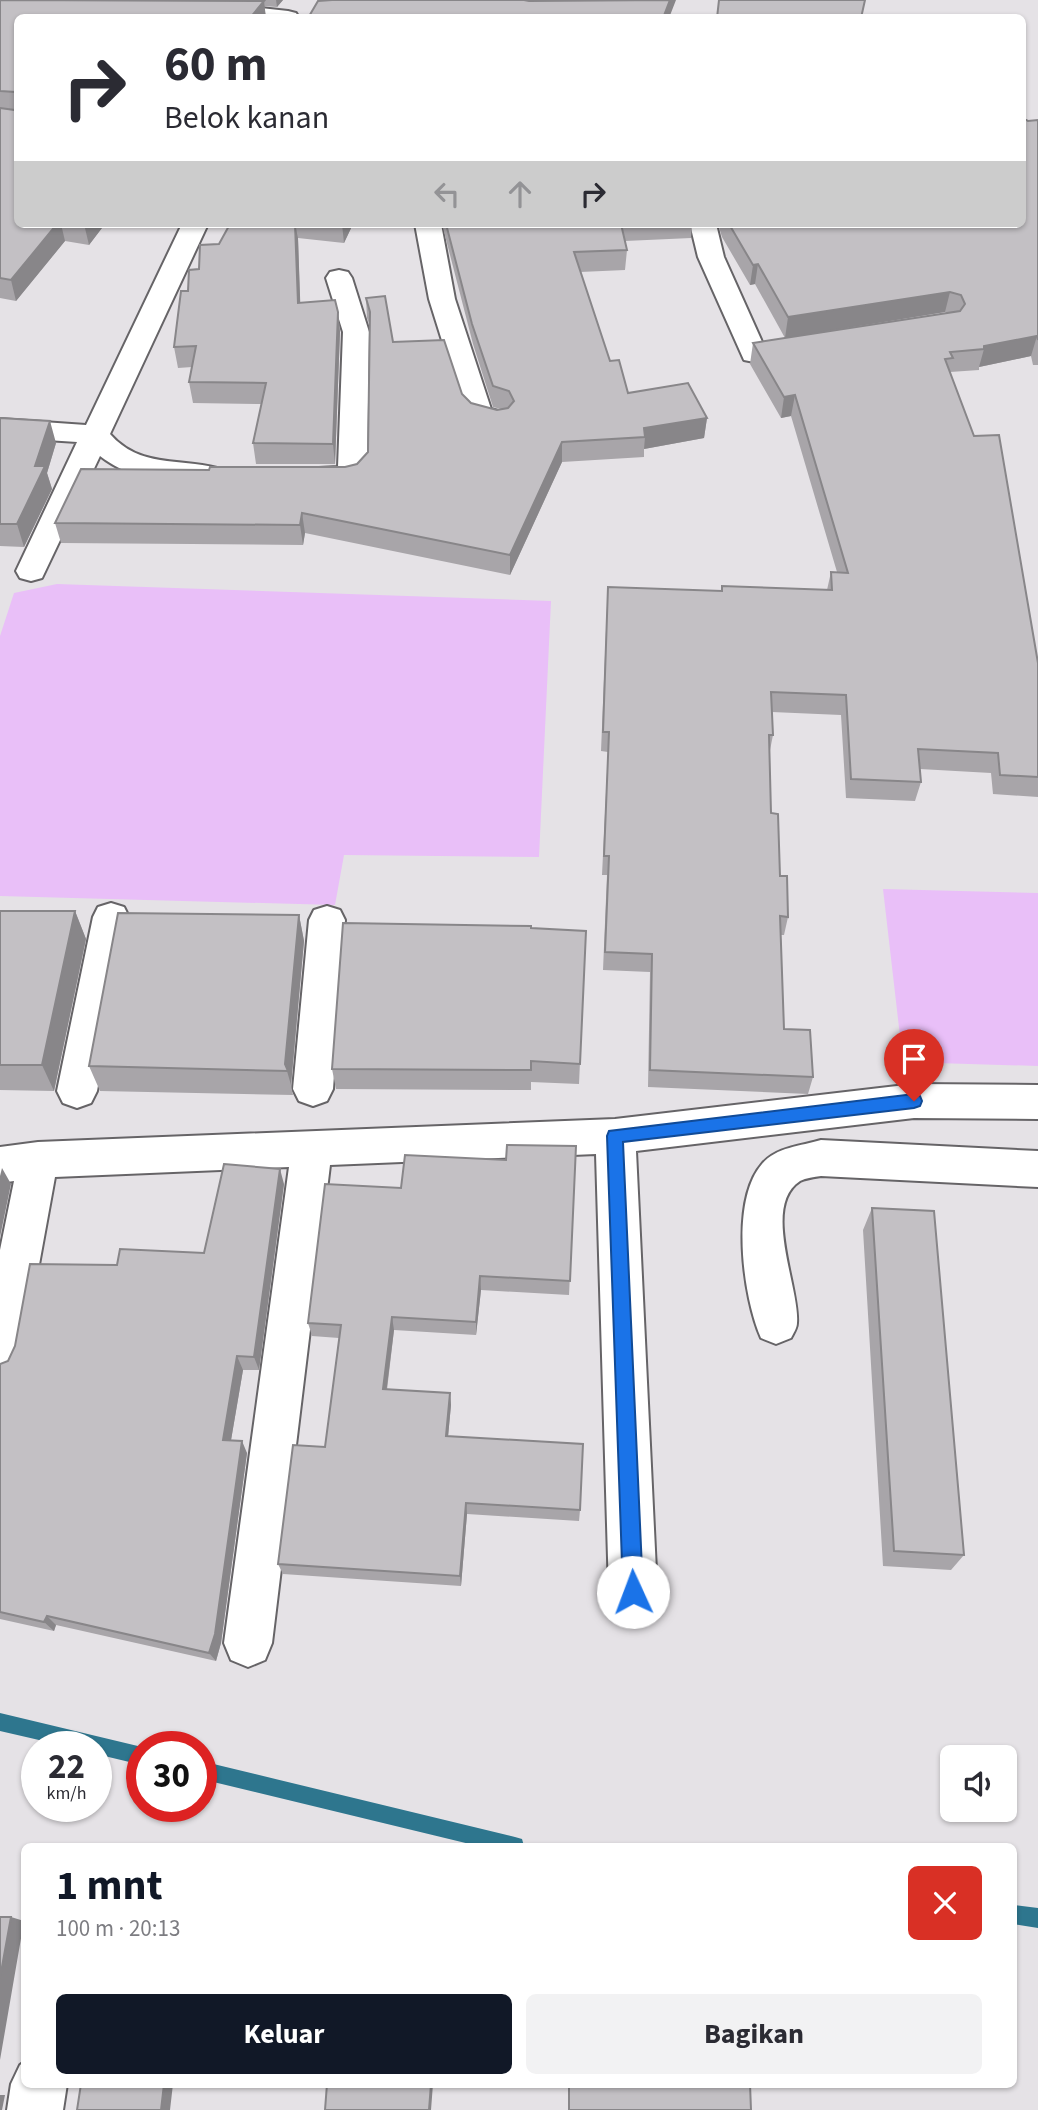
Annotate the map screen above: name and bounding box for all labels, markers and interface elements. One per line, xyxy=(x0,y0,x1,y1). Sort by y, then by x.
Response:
text: 60 m xyxy=(164,30,268,100)
icon: right xyxy=(49,42,140,133)
text: Belok kanan xyxy=(164,95,329,141)
icon: left xyxy=(428,175,466,213)
icon: ahead xyxy=(501,175,539,213)
icon: right xyxy=(574,175,612,213)
pin xyxy=(884,1029,944,1101)
icon: arrive xyxy=(895,1040,933,1078)
position arrow xyxy=(596,1555,670,1629)
speed limit sign: 30 xyxy=(126,1731,217,1822)
text: 22 xyxy=(48,1742,85,1792)
map controls xyxy=(940,1745,1017,1822)
button: sound xyxy=(940,1745,1017,1822)
text: km/h xyxy=(47,1781,86,1806)
text: 1 mnt xyxy=(56,1856,163,1916)
button: close xyxy=(908,1866,982,1940)
text: 100 m · 20:13 xyxy=(56,1912,180,1945)
button: Keluar xyxy=(56,1994,512,2074)
button: Bagikan xyxy=(526,1994,982,2074)

